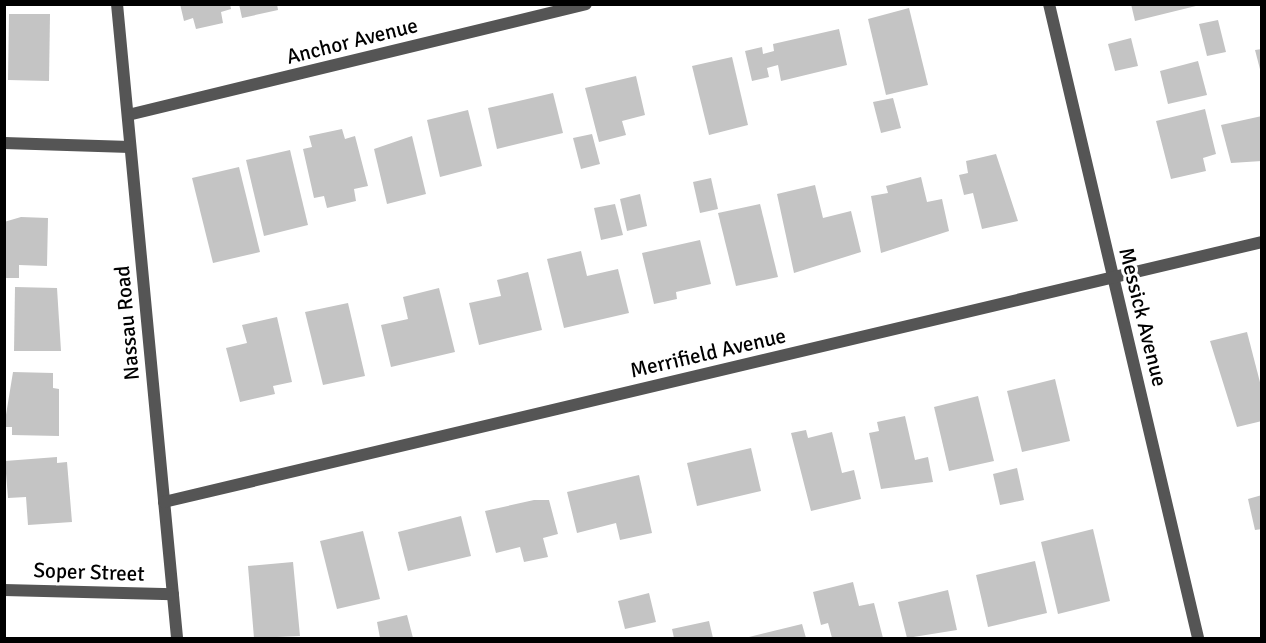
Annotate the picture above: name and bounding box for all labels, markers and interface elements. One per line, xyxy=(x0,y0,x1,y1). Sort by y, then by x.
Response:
street label: Anchor Avenue xyxy=(284,12,420,70)
street label: Messick Avenue xyxy=(1114,245,1172,389)
street label: Nassau Road xyxy=(109,265,145,381)
street label: Merrifield Avenue xyxy=(628,323,788,383)
street label: Soper Street xyxy=(33,557,145,587)

